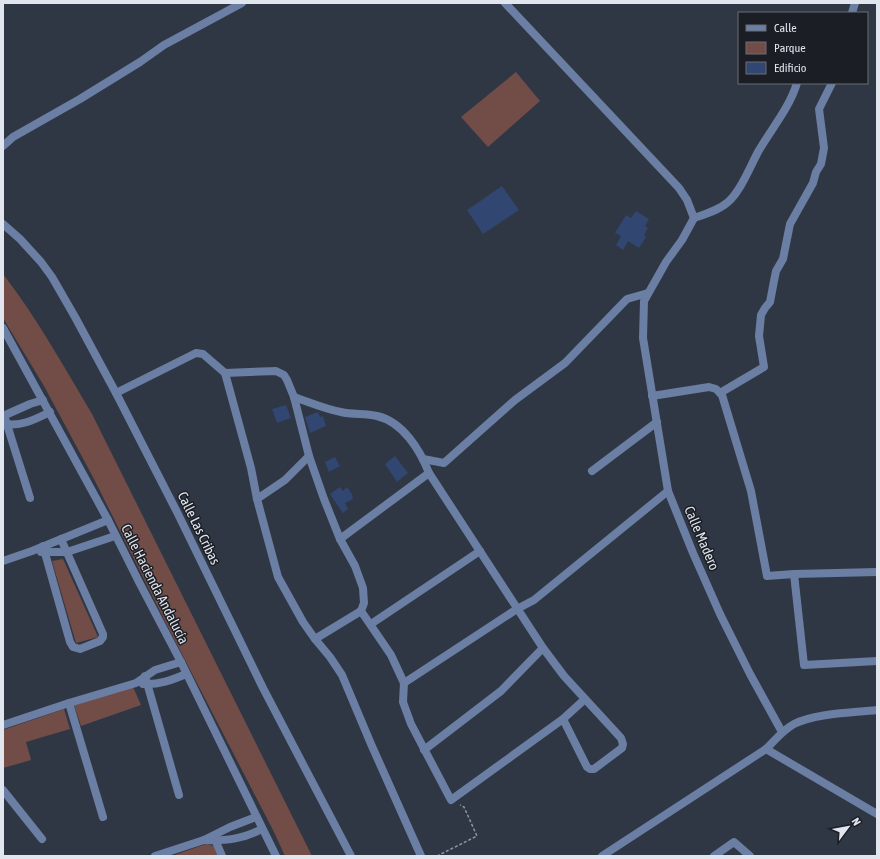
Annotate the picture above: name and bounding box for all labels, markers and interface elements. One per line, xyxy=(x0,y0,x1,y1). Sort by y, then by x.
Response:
legend xyxy=(738,12,868,84)
text: Calle xyxy=(774,21,797,35)
text: Parque xyxy=(774,41,806,55)
text: Edificio xyxy=(774,61,807,75)
street label: Calle Las Cribas xyxy=(175,489,224,567)
street label: Calle Madero xyxy=(681,504,723,572)
street label: Calle Hacienda Andalucía xyxy=(118,522,192,646)
north arrow xyxy=(828,807,868,847)
text: N xyxy=(850,816,863,828)

